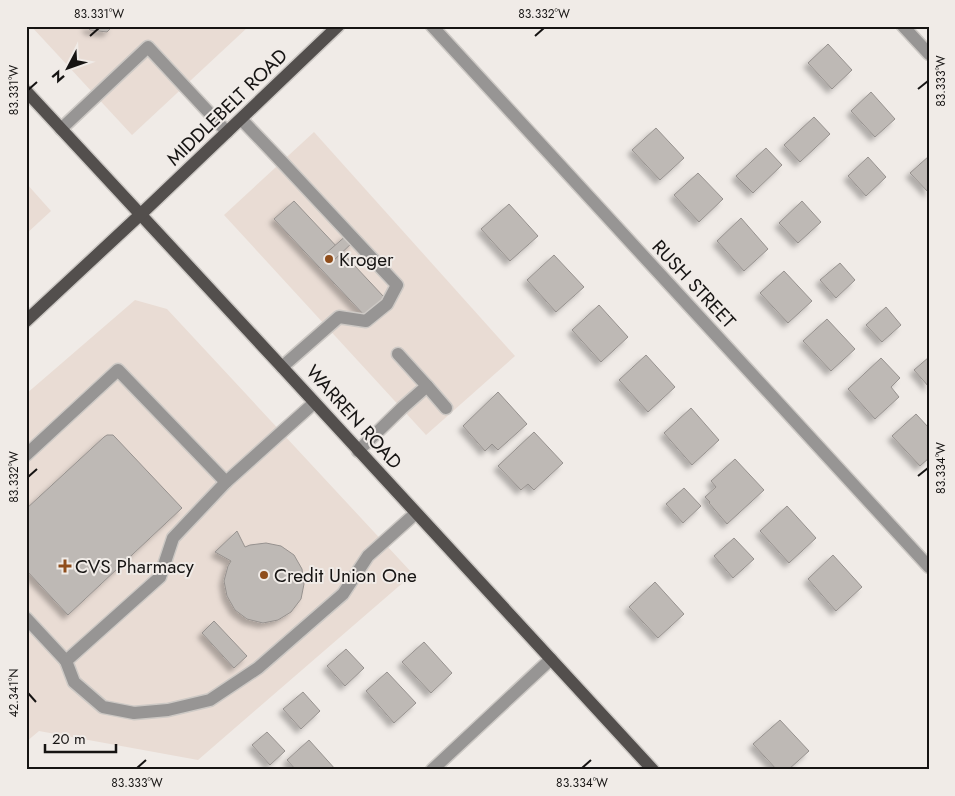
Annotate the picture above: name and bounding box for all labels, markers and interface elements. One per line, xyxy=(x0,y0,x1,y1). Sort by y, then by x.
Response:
text: 83.331°W xyxy=(74,5,124,23)
text: 83.332°W xyxy=(518,5,570,23)
north arrow xyxy=(42,42,92,92)
street label: MIDDLEBELT ROAD xyxy=(161,42,293,172)
text: 83.333°W xyxy=(932,55,950,107)
text: 83.331°W xyxy=(5,65,23,115)
text: N xyxy=(47,66,69,87)
street label: RUSH STREET xyxy=(646,234,742,334)
place label: Kroger xyxy=(339,246,394,273)
marker: Kroger xyxy=(323,253,335,265)
street label: WARREN ROAD xyxy=(300,359,408,475)
text: 83.334°W xyxy=(932,442,950,494)
text: 83.332°W xyxy=(5,451,23,503)
place label: CVS Pharmacy xyxy=(75,553,194,580)
marker: CVS Pharmacy xyxy=(59,560,71,572)
place label: Credit Union One xyxy=(274,562,417,589)
marker: Credit Union One xyxy=(258,569,270,581)
text: 42.341°N xyxy=(5,668,23,718)
scale bar xyxy=(45,721,116,753)
text: 20 m xyxy=(52,728,86,750)
text: 83.333°W xyxy=(111,774,163,792)
text: 83.334°W xyxy=(556,774,608,792)

